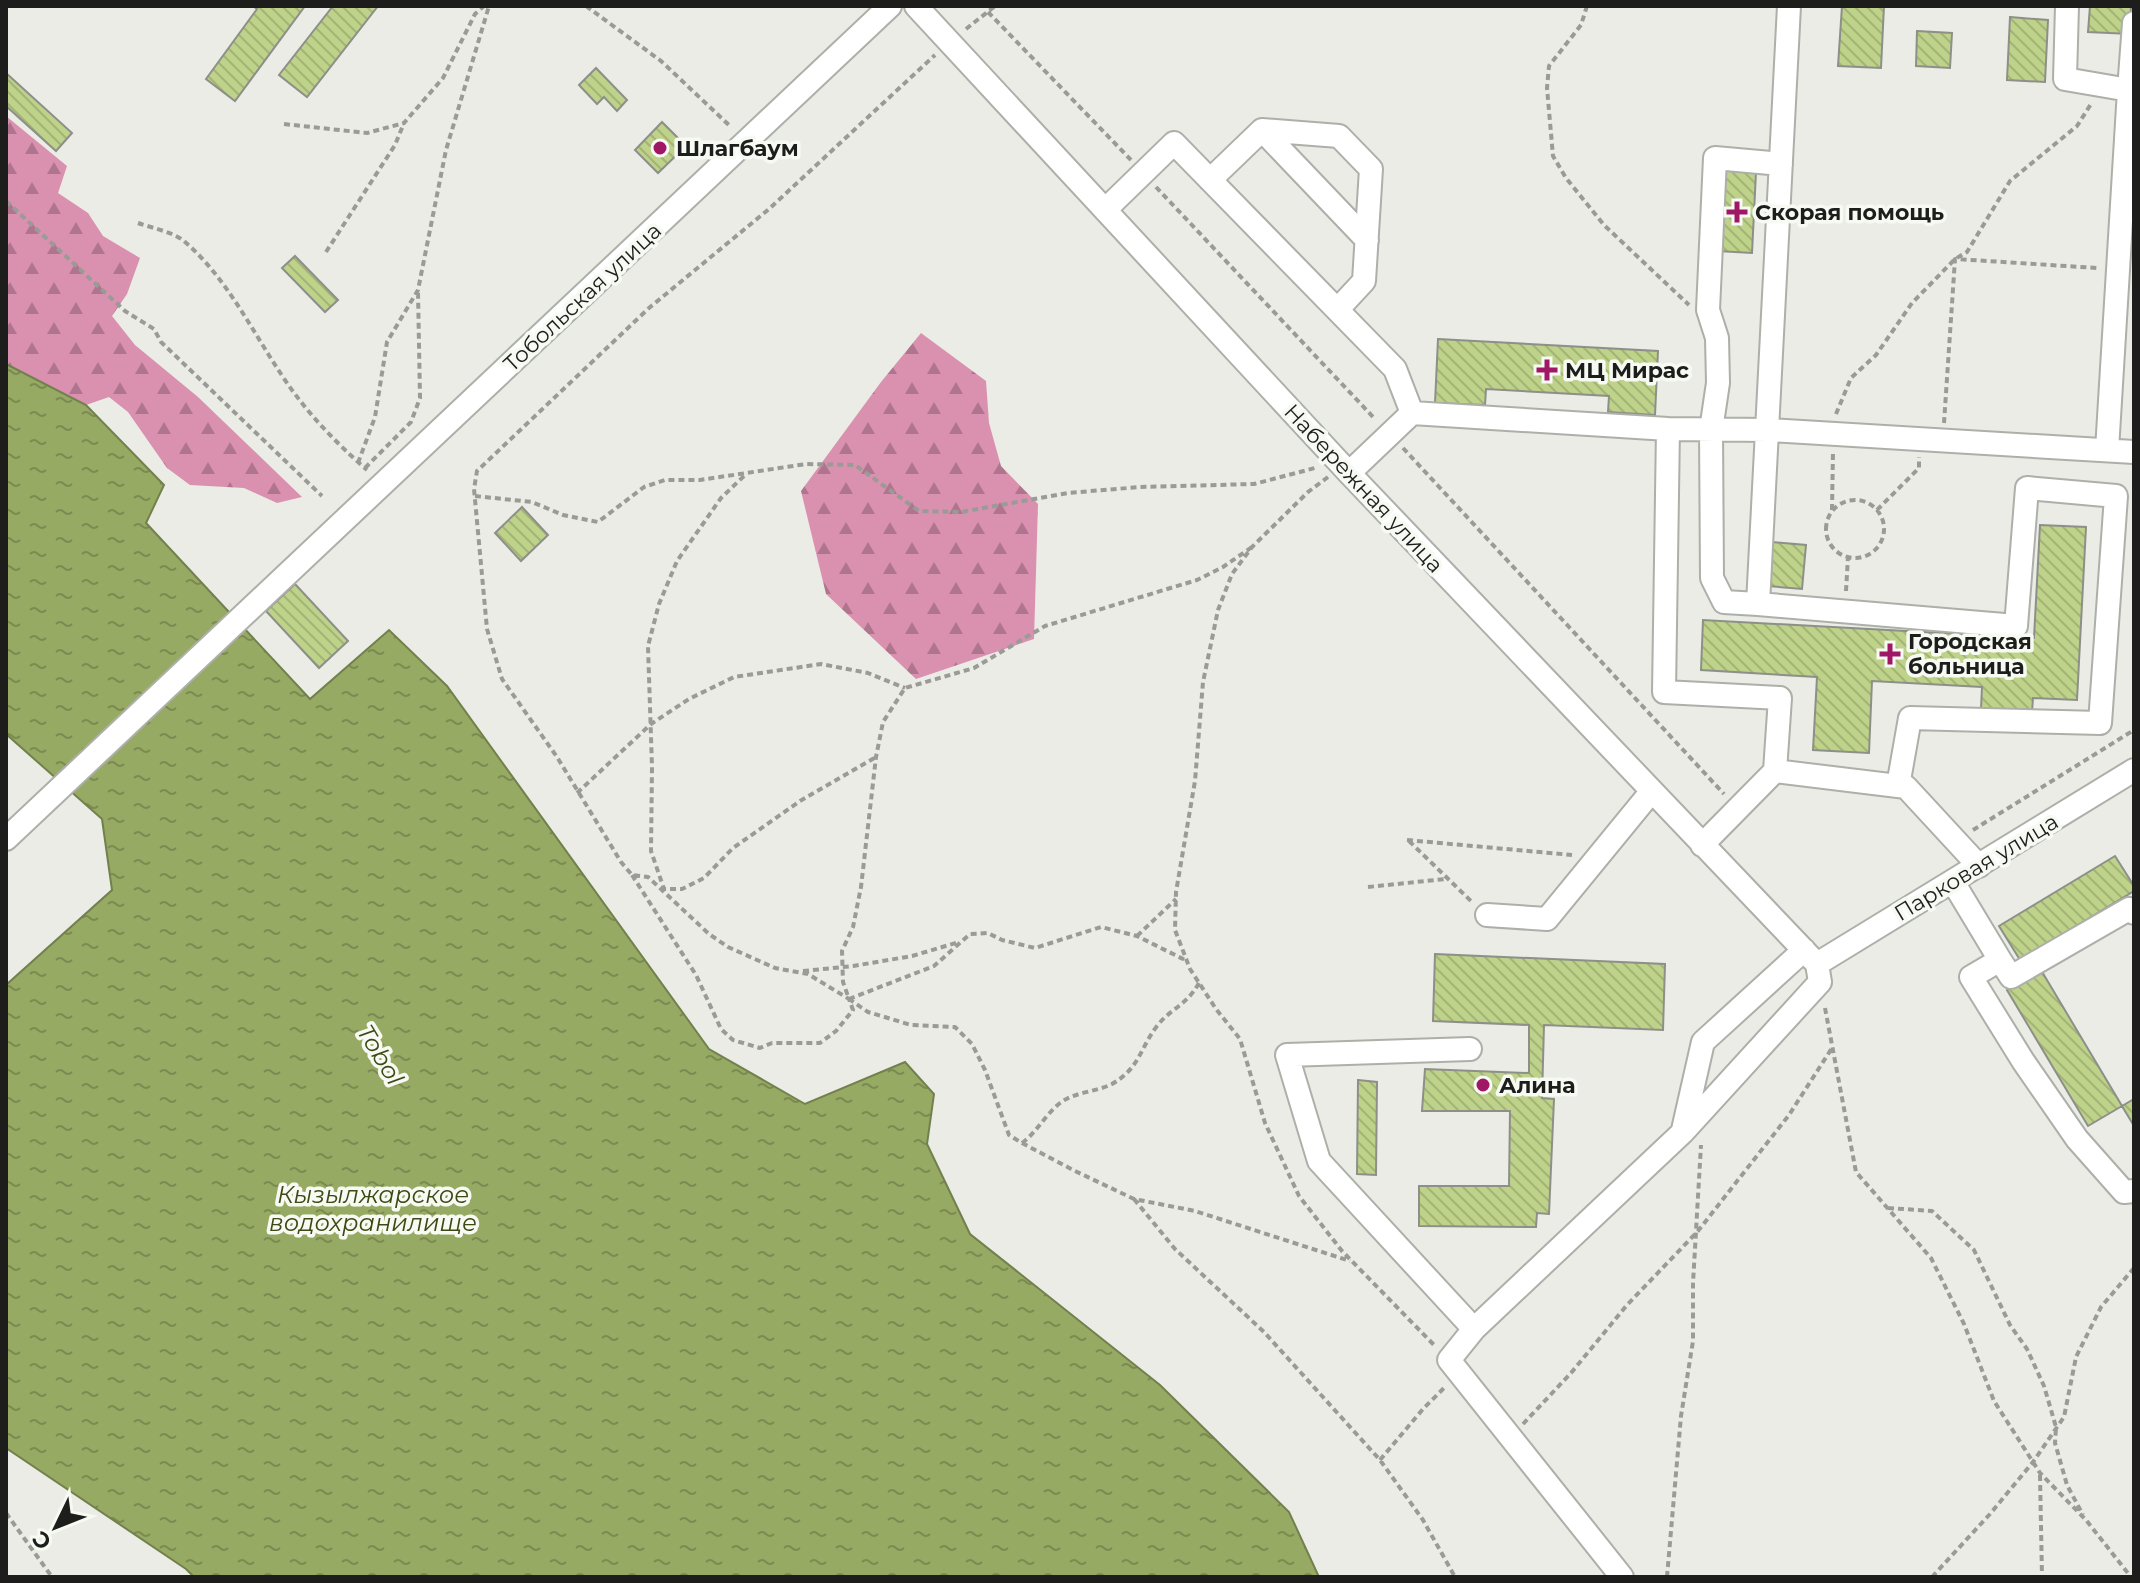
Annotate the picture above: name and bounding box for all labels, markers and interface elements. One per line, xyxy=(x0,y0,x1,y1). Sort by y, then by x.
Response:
place label: Шлагбаум xyxy=(676,135,799,162)
marker: Шлагбаум xyxy=(651,139,669,157)
place label: Скорая помощь xyxy=(1755,199,1944,226)
marker: Скорая помощь xyxy=(1726,201,1748,223)
street label: Тобольская улица xyxy=(498,217,667,377)
place label: МЦ Мирас xyxy=(1565,357,1689,384)
marker: МЦ Мирас xyxy=(1536,359,1558,381)
street label: Набережная улица xyxy=(1278,398,1449,578)
place label: Городская больница xyxy=(1908,628,2032,680)
marker: Городская больница xyxy=(1879,643,1901,665)
street label: Парковая улица xyxy=(1889,808,2063,927)
water label: Tobol xyxy=(351,1019,410,1091)
place label: Алина xyxy=(1499,1072,1576,1099)
marker: Алина xyxy=(1474,1076,1492,1094)
water label: Кызылжарское водохранилище xyxy=(269,1180,477,1237)
north arrow xyxy=(16,1487,96,1567)
text: С xyxy=(26,1525,57,1555)

